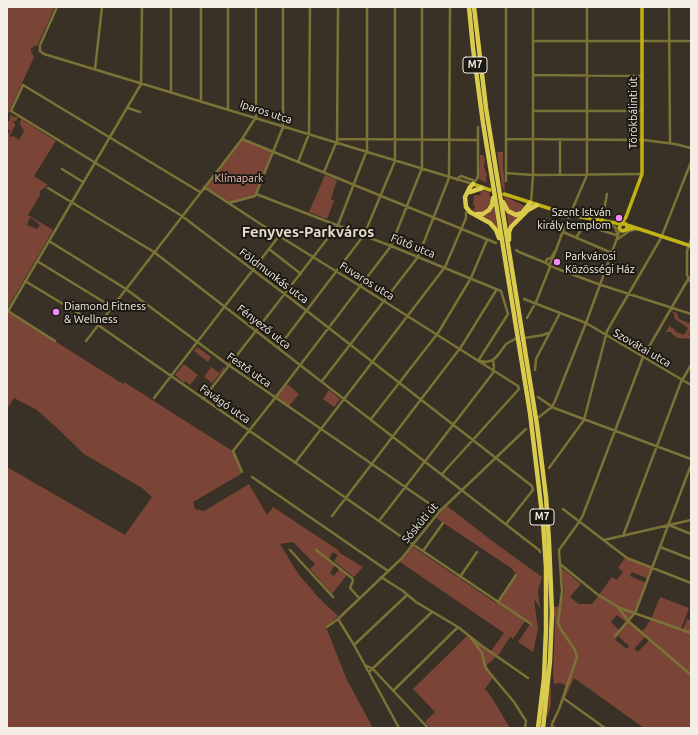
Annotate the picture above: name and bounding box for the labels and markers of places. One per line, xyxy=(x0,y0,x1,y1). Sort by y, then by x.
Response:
place label: Szent István király templom xyxy=(537,205,611,231)
marker: Szent István király templom xyxy=(614,213,624,223)
place label: Parkvárosi Közösségi Ház xyxy=(565,249,635,275)
marker: Parkvárosi Közösségi Ház xyxy=(552,257,562,267)
place label: Diamond Fitness & Wellness xyxy=(64,299,146,325)
marker: Diamond Fitness & Wellness xyxy=(51,307,61,317)

